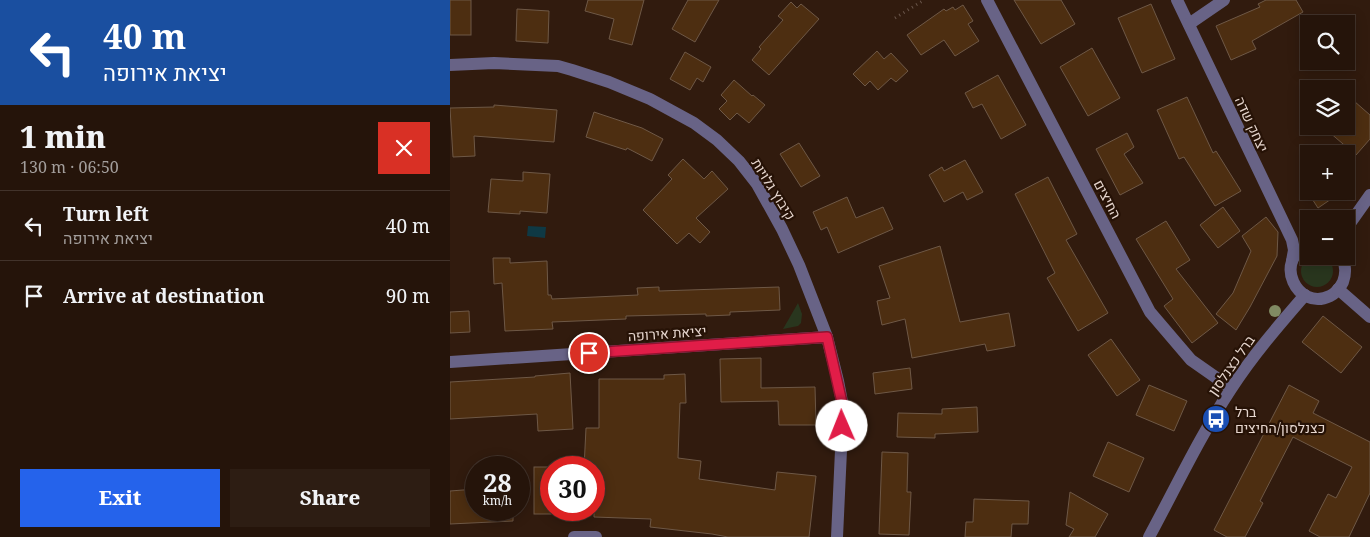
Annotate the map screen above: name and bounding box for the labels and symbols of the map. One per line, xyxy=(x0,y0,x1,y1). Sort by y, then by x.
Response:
street label: יצחק שדה xyxy=(1231,93,1273,155)
street label: קיבוץ גלויות xyxy=(748,155,800,223)
street label: החיצים xyxy=(1090,176,1126,222)
street label: יציאת אירופה xyxy=(627,321,707,345)
street label: ברל כצנלסון xyxy=(1203,331,1259,399)
pin xyxy=(568,332,610,374)
position arrow xyxy=(815,399,867,451)
place label: ברל כצנלסון/החיצים xyxy=(1235,402,1325,437)
bus stop icon: ברל כצנלסון/החיצים xyxy=(1201,404,1231,434)
speed limit sign: 30 xyxy=(540,456,605,521)

